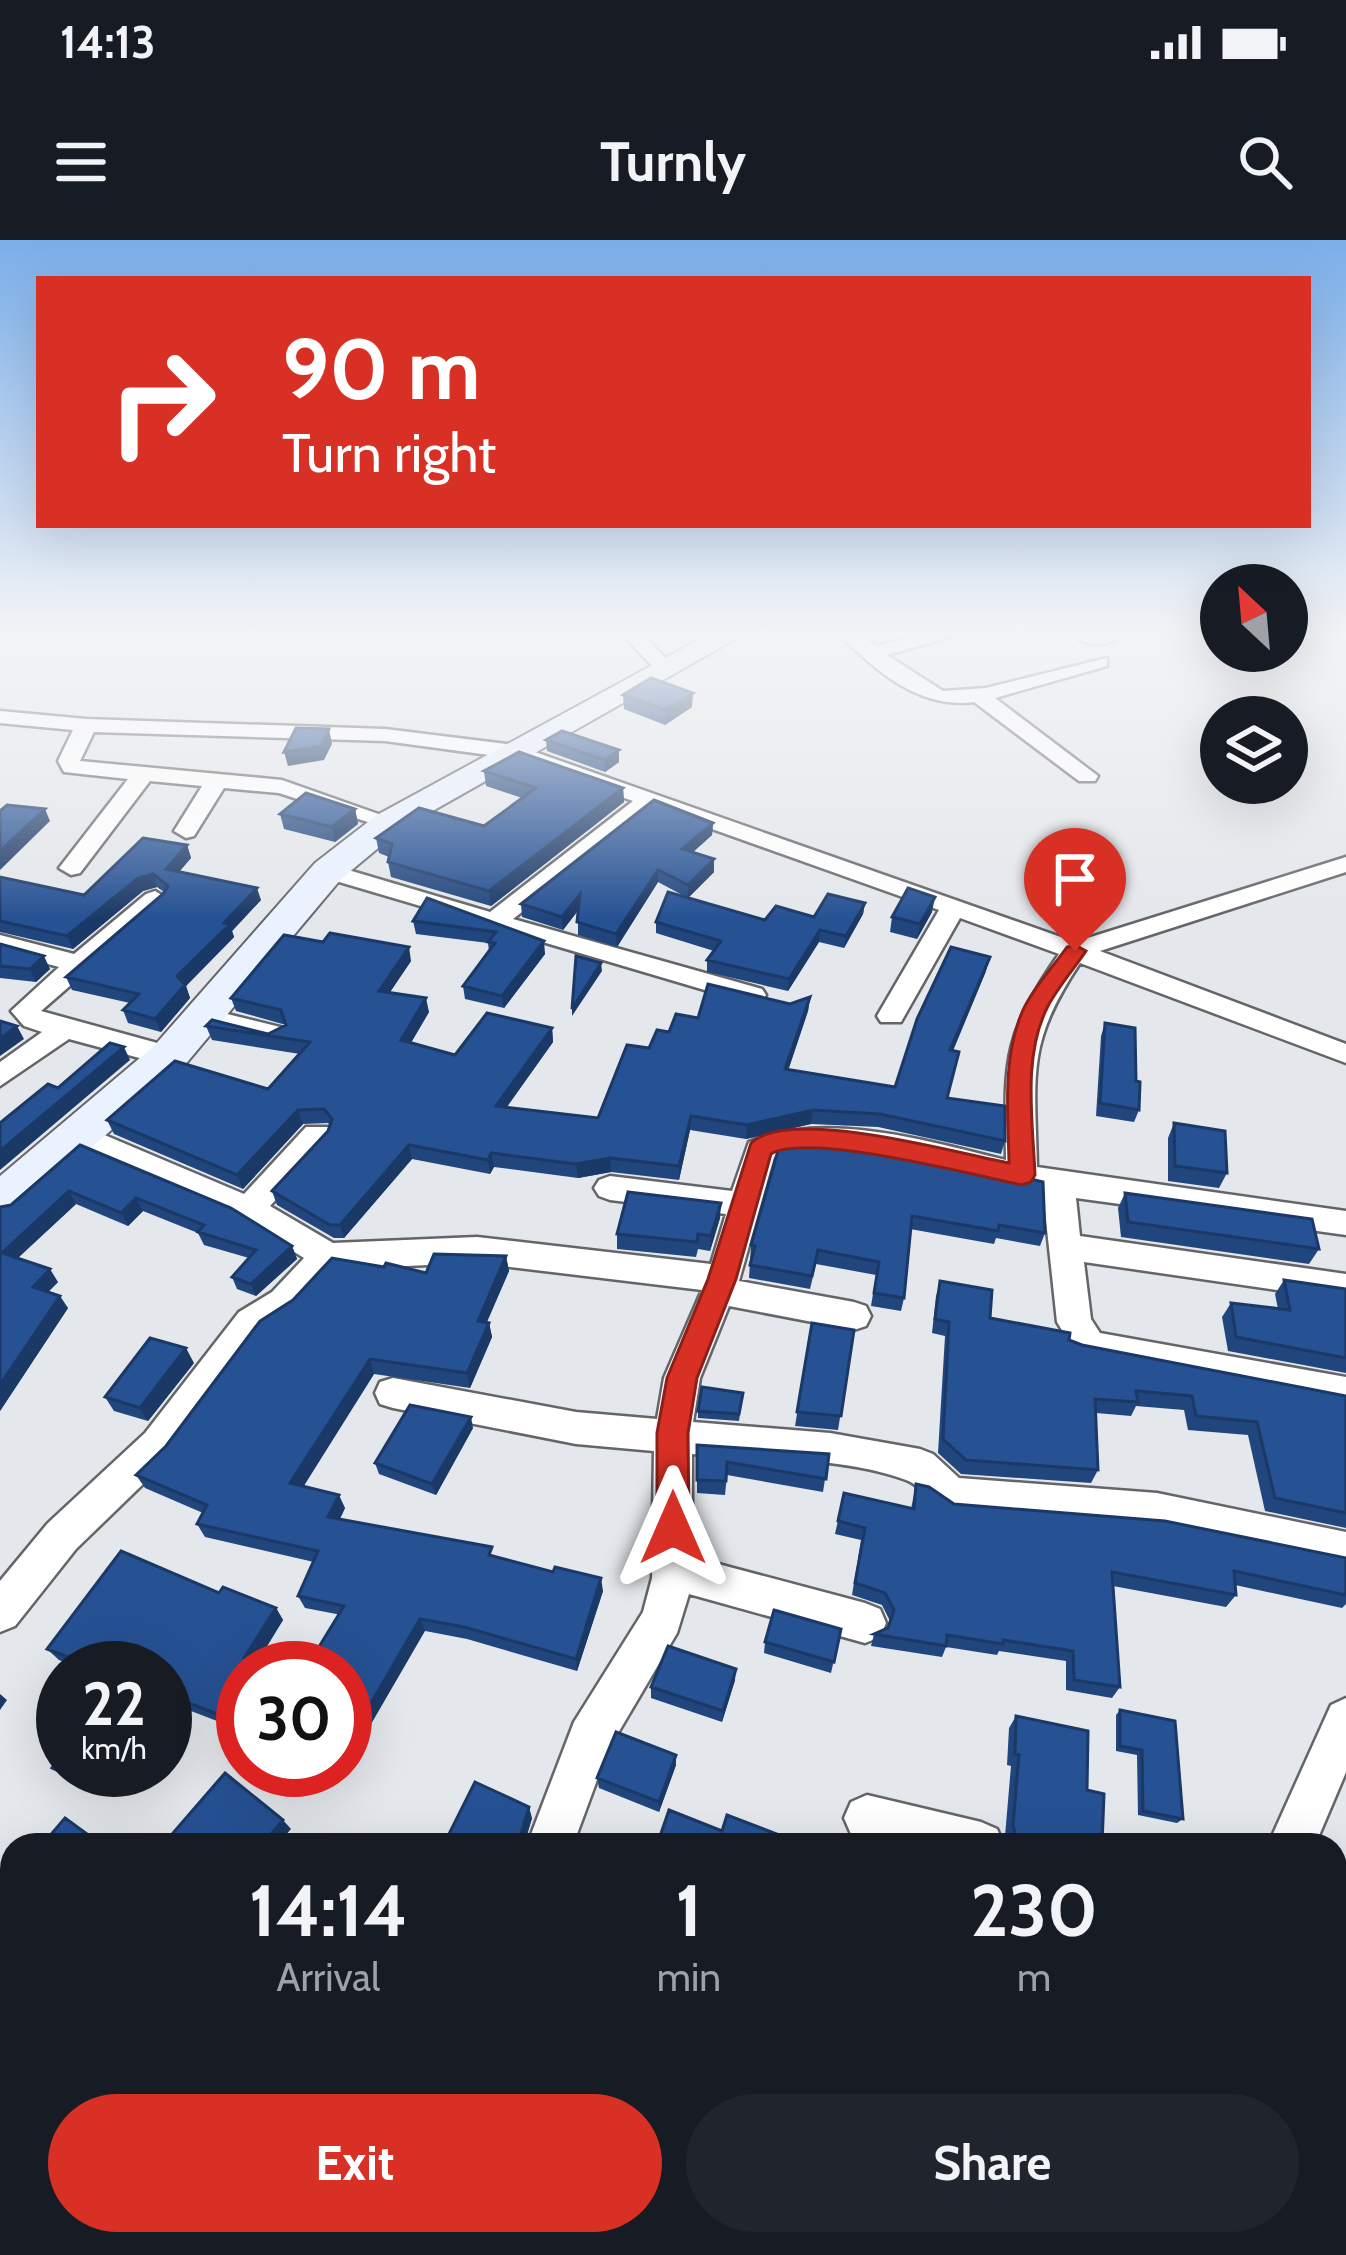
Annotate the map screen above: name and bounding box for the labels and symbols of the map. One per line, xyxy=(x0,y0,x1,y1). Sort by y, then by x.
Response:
north arrow xyxy=(1200,564,1308,672)
pin xyxy=(1024,828,1126,951)
position arrow xyxy=(610,1465,736,1591)
speed limit sign: 30 xyxy=(216,1641,372,1797)

